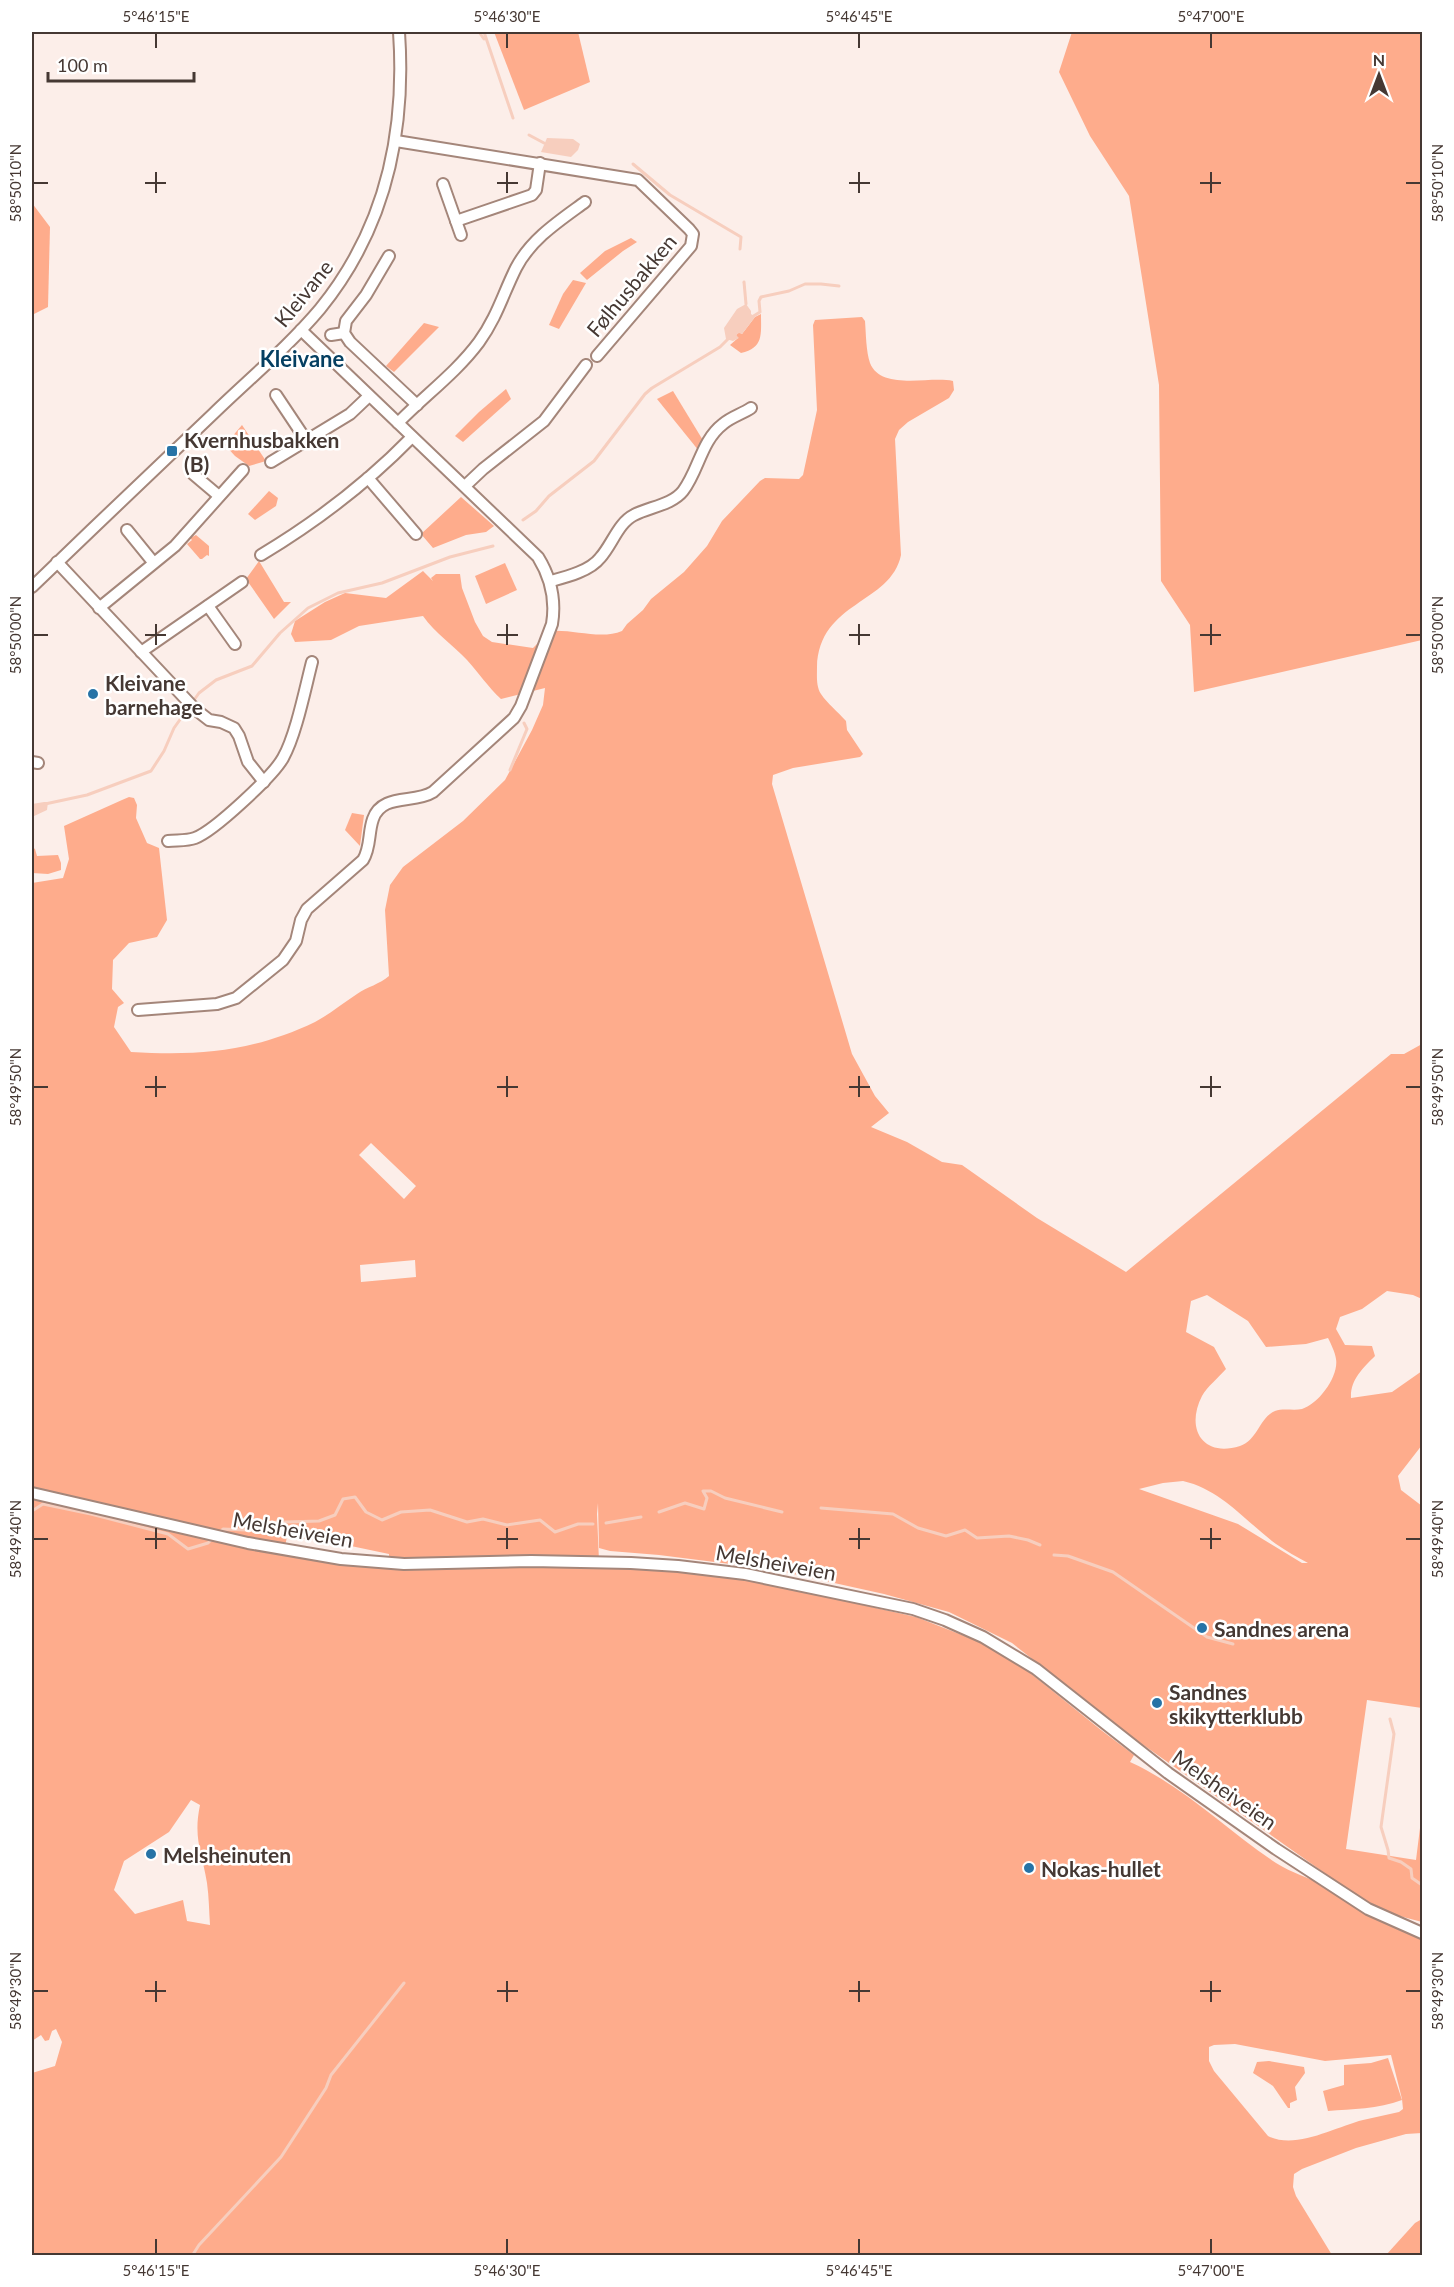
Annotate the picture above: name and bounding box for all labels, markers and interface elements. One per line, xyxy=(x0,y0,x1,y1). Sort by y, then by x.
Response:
text: 5°46'15"E xyxy=(123,7,190,25)
text: 5°46'30"E xyxy=(474,7,541,25)
text: 5°46'45"E xyxy=(826,7,893,25)
text: 5°47'00"E xyxy=(1178,7,1245,25)
scale bar xyxy=(48,45,194,83)
north arrow xyxy=(1349,45,1409,105)
text: N xyxy=(1373,50,1385,69)
text: 100 m xyxy=(57,54,108,76)
text: 58°50'10"N xyxy=(6,144,24,222)
text: 58°50'10"N xyxy=(1428,144,1446,222)
street label: Følhusbakken xyxy=(581,229,681,341)
street label: Kleivane xyxy=(268,254,338,332)
district label: Kleivane xyxy=(260,345,345,372)
place label: Kvernhusbakken (B) xyxy=(184,427,339,476)
marker: Kvernhusbakken (B) xyxy=(165,444,179,458)
text: 58°50'00"N xyxy=(6,596,24,674)
text: 58°50'00"N xyxy=(1428,596,1446,674)
place label: Kleivane barnehage xyxy=(105,670,203,719)
marker: Kleivane barnehage xyxy=(86,687,100,701)
text: 58°49'50"N xyxy=(6,1048,24,1126)
text: 58°49'50"N xyxy=(1428,1048,1446,1126)
text: 58°49'40"N xyxy=(6,1500,24,1578)
text: 58°49'40"N xyxy=(1428,1500,1446,1578)
street label: Melsheiveien xyxy=(231,1506,355,1552)
street label: Melsheiveien xyxy=(714,1539,838,1585)
place label: Sandnes arena xyxy=(1214,1616,1349,1641)
marker: Sandnes arena xyxy=(1195,1621,1209,1635)
place label: Sandnes skikytterklubb xyxy=(1169,1679,1303,1728)
marker: Sandnes skikytterklubb xyxy=(1150,1696,1164,1710)
street label: Melsheiveien xyxy=(1168,1744,1282,1834)
place label: Melsheinuten xyxy=(163,1842,291,1867)
marker: Melsheinuten xyxy=(144,1847,158,1861)
place label: Nokas-hullet xyxy=(1041,1856,1161,1881)
marker: Nokas-hullet xyxy=(1022,1861,1036,1875)
text: 58°49'30"N xyxy=(6,1952,24,2030)
text: 58°49'30"N xyxy=(1428,1952,1446,2030)
text: 5°46'15"E xyxy=(123,2261,190,2279)
text: 5°46'30"E xyxy=(474,2261,541,2279)
text: 5°46'45"E xyxy=(826,2261,893,2279)
text: 5°47'00"E xyxy=(1178,2261,1245,2279)

